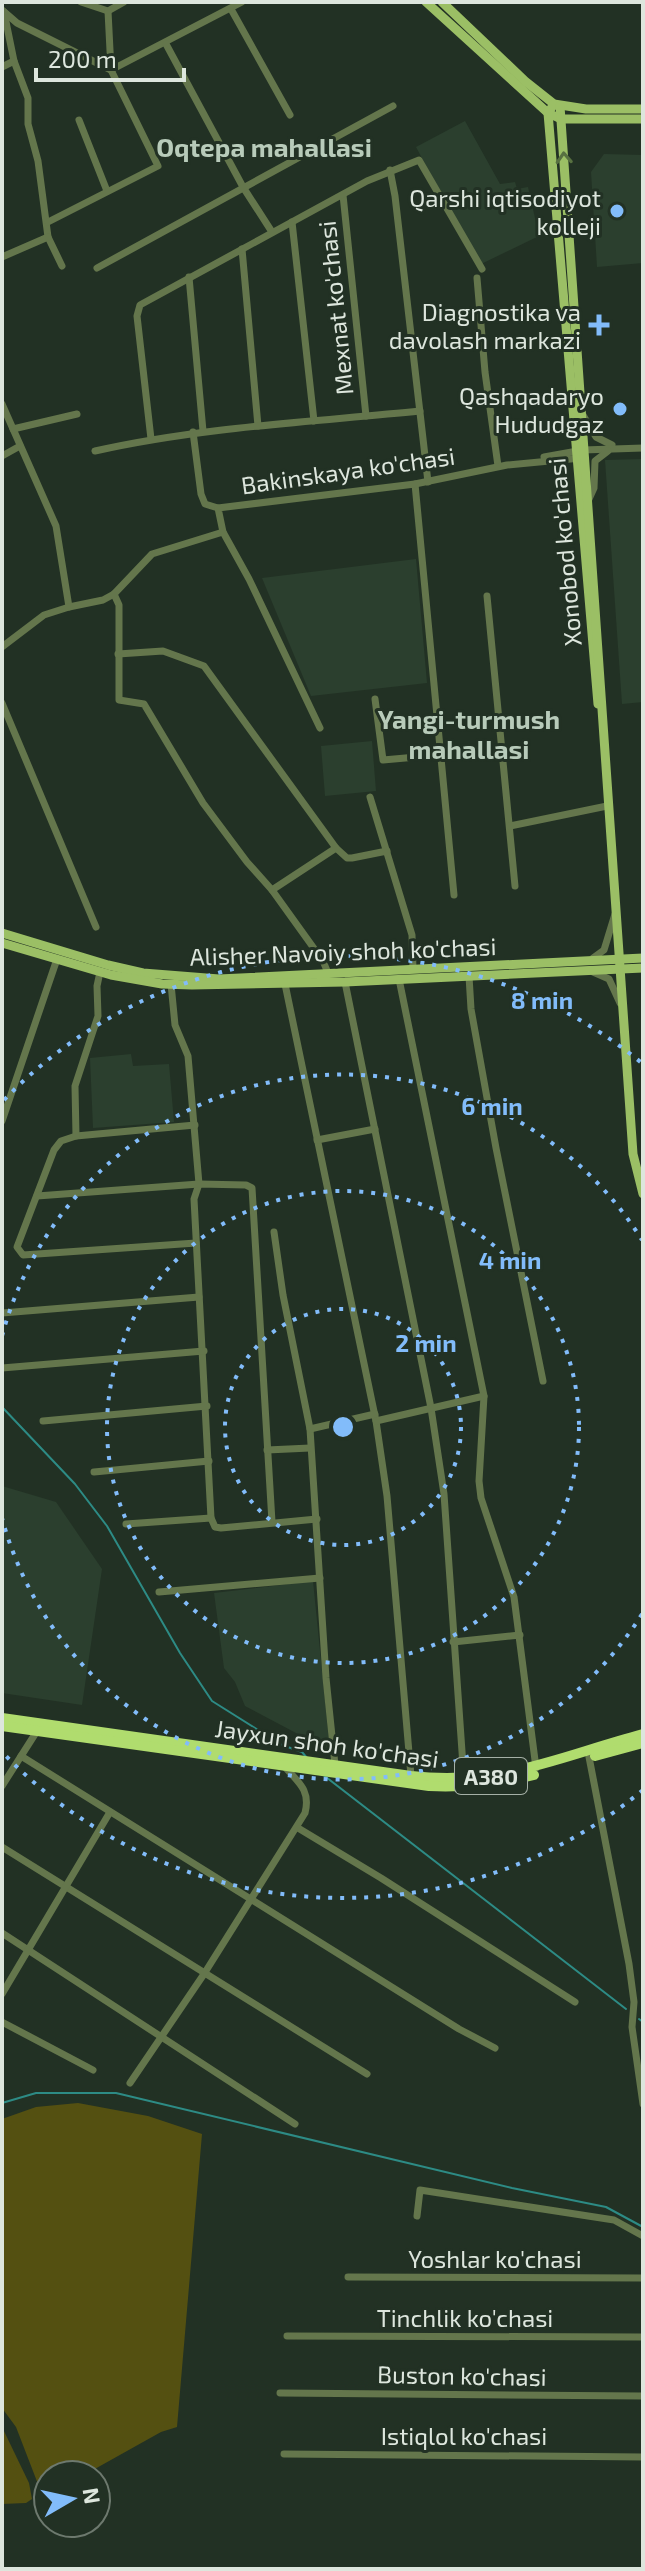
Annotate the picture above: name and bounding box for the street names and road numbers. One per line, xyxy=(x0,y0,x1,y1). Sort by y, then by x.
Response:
street label: Mexnat ko'chasi xyxy=(311,220,359,396)
street label: Bakinskaya ko'chasi xyxy=(239,441,457,499)
street label: Xonobod ko'chasi xyxy=(541,457,587,647)
street label: Alisher Navoiy shoh ko'chasi xyxy=(189,931,497,971)
street label: Jayxun shoh ko'chasi xyxy=(213,1713,441,1773)
road number: A380 xyxy=(455,1758,527,1794)
street label: Yoshlar ko'chasi xyxy=(408,2244,582,2273)
street label: Tinchlik ko'chasi xyxy=(377,2303,553,2332)
street label: Buston ko'chasi xyxy=(377,2359,547,2391)
street label: Istiqlol ko'chasi xyxy=(381,2421,547,2450)

